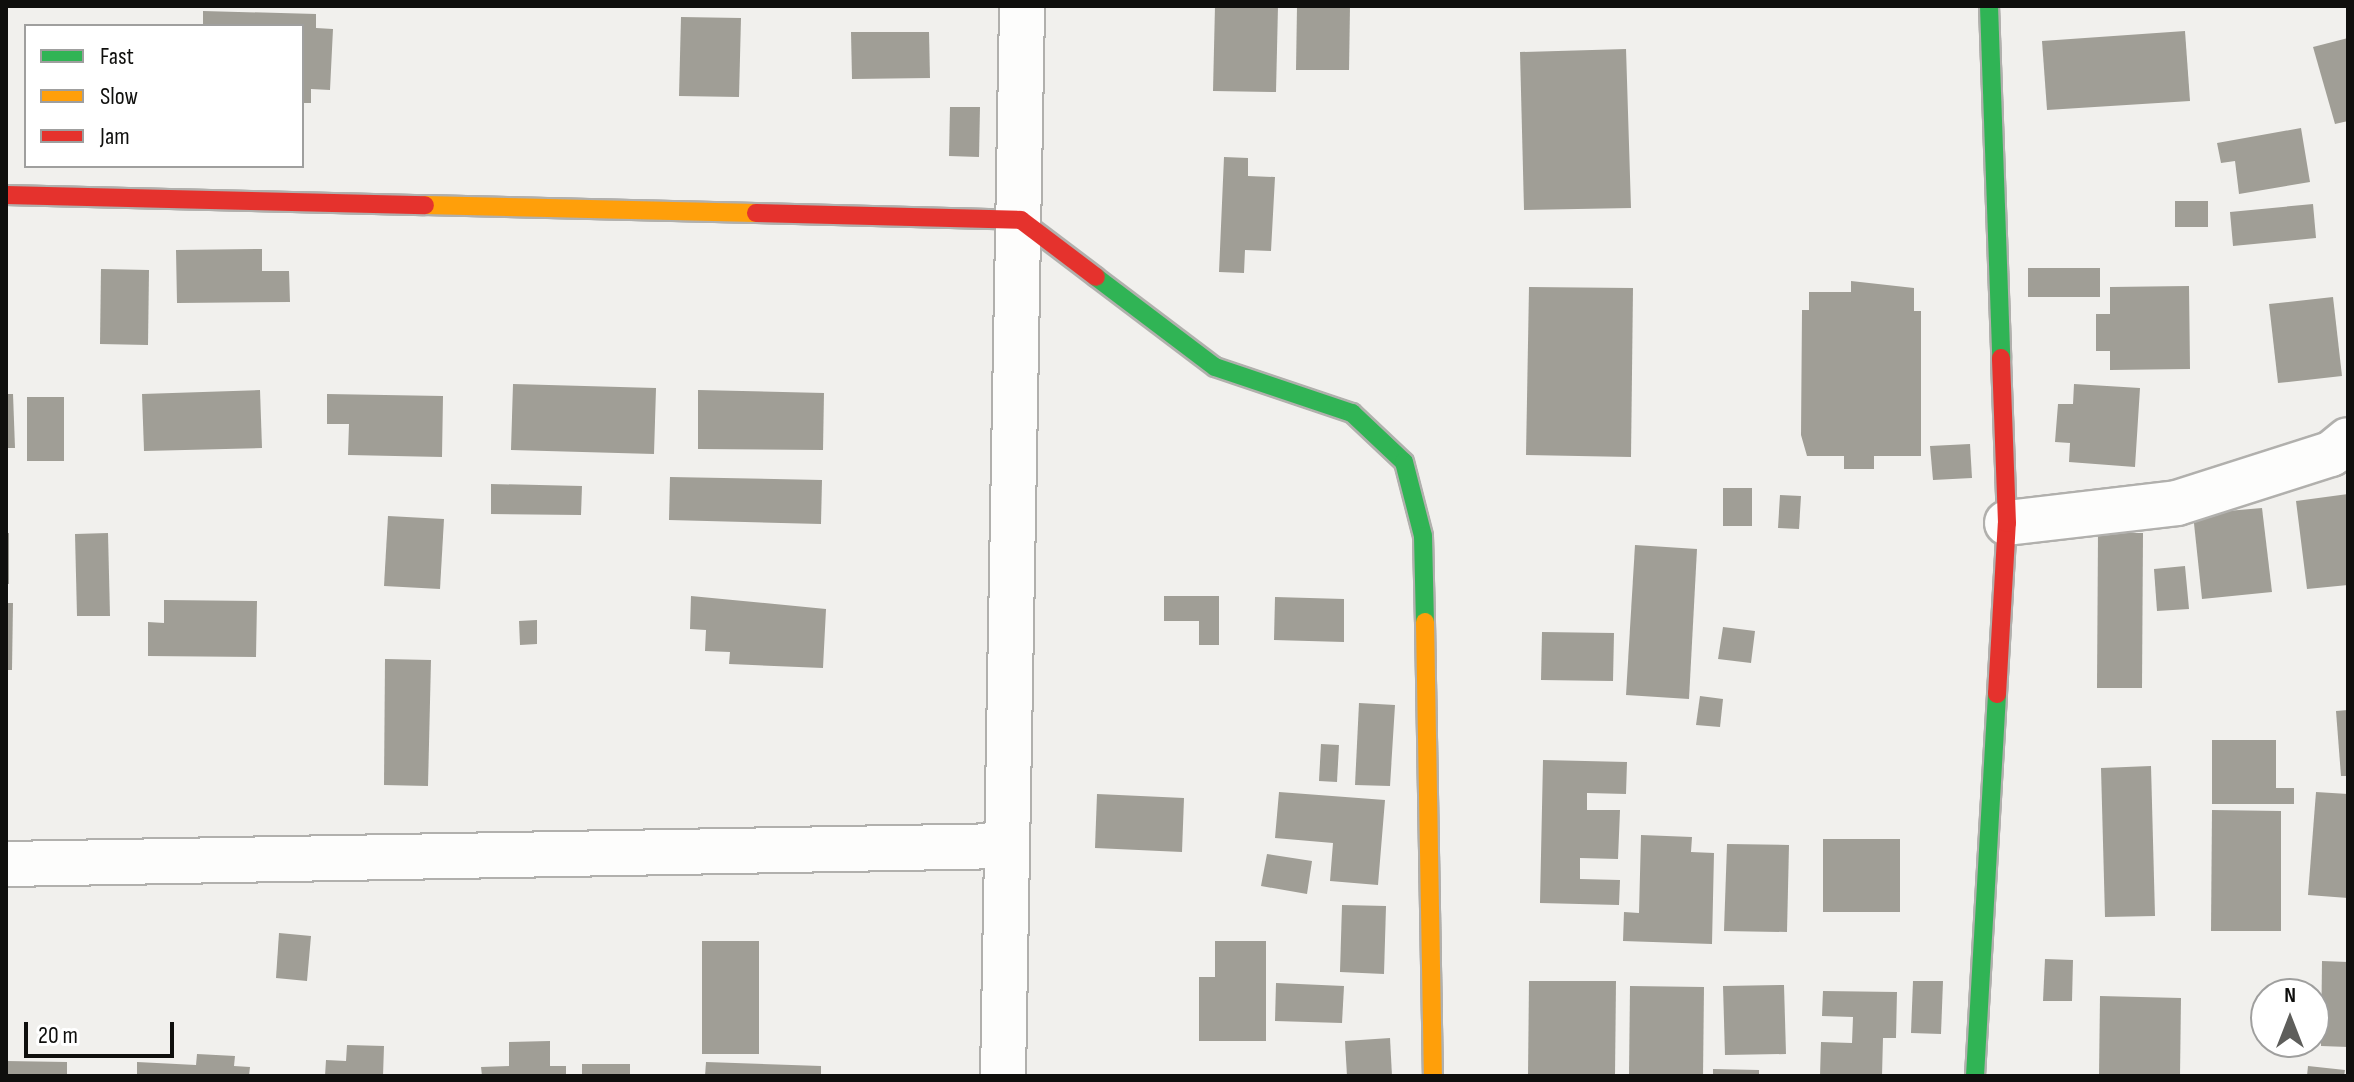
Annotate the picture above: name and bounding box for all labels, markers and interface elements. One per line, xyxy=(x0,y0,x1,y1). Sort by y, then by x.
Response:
legend xyxy=(24,24,304,168)
text: Fast xyxy=(100,42,134,71)
text: Slow xyxy=(100,82,138,111)
text: Jam xyxy=(100,122,130,151)
north arrow xyxy=(2250,978,2330,1058)
text: N xyxy=(2284,982,2296,1009)
scale bar xyxy=(28,1006,178,1056)
text: 20 m xyxy=(38,1021,78,1050)

